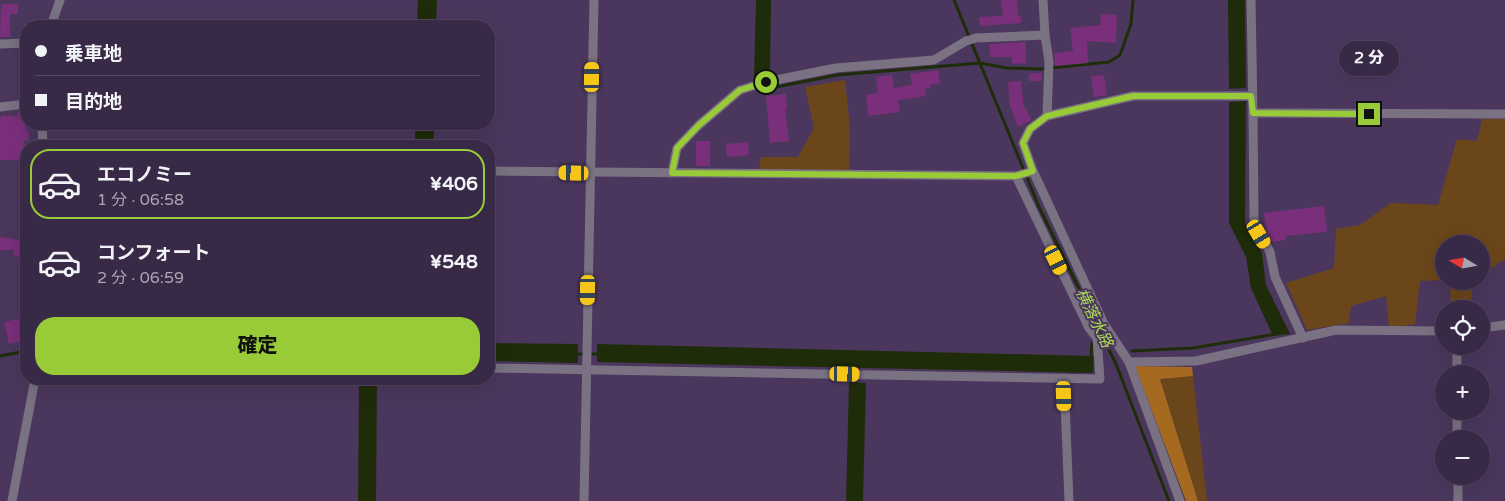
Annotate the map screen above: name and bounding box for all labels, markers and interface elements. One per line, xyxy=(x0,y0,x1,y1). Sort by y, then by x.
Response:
callout: 2 分 xyxy=(1339,42,1399,76)
text: 乗車地 xyxy=(65,43,122,65)
text: 2 分 xyxy=(1354,48,1384,68)
car xyxy=(584,62,599,92)
route start xyxy=(755,71,777,93)
text: 目的地 xyxy=(65,91,122,113)
route end xyxy=(1358,103,1380,125)
icon: car xyxy=(37,162,82,207)
text: エコノミー xyxy=(97,164,192,186)
car xyxy=(558,165,589,181)
text: ¥406 xyxy=(430,173,478,195)
text: 1 分 · 06:58 xyxy=(97,190,184,210)
car xyxy=(1244,217,1273,251)
north arrow xyxy=(1435,235,1490,290)
map controls xyxy=(1435,235,1490,485)
icon: car xyxy=(37,240,82,285)
text: コンフォート xyxy=(97,242,210,264)
car xyxy=(1042,243,1069,277)
text: ¥548 xyxy=(430,251,478,273)
text: 2 分 · 06:59 xyxy=(97,268,184,288)
car xyxy=(580,275,595,305)
water label: 横落水路 xyxy=(1071,285,1118,353)
button: locate xyxy=(1435,300,1490,355)
button: 確定 xyxy=(35,317,480,375)
button: + xyxy=(1435,365,1490,420)
car xyxy=(829,366,860,382)
car xyxy=(1055,381,1072,411)
button: − xyxy=(1435,430,1490,485)

